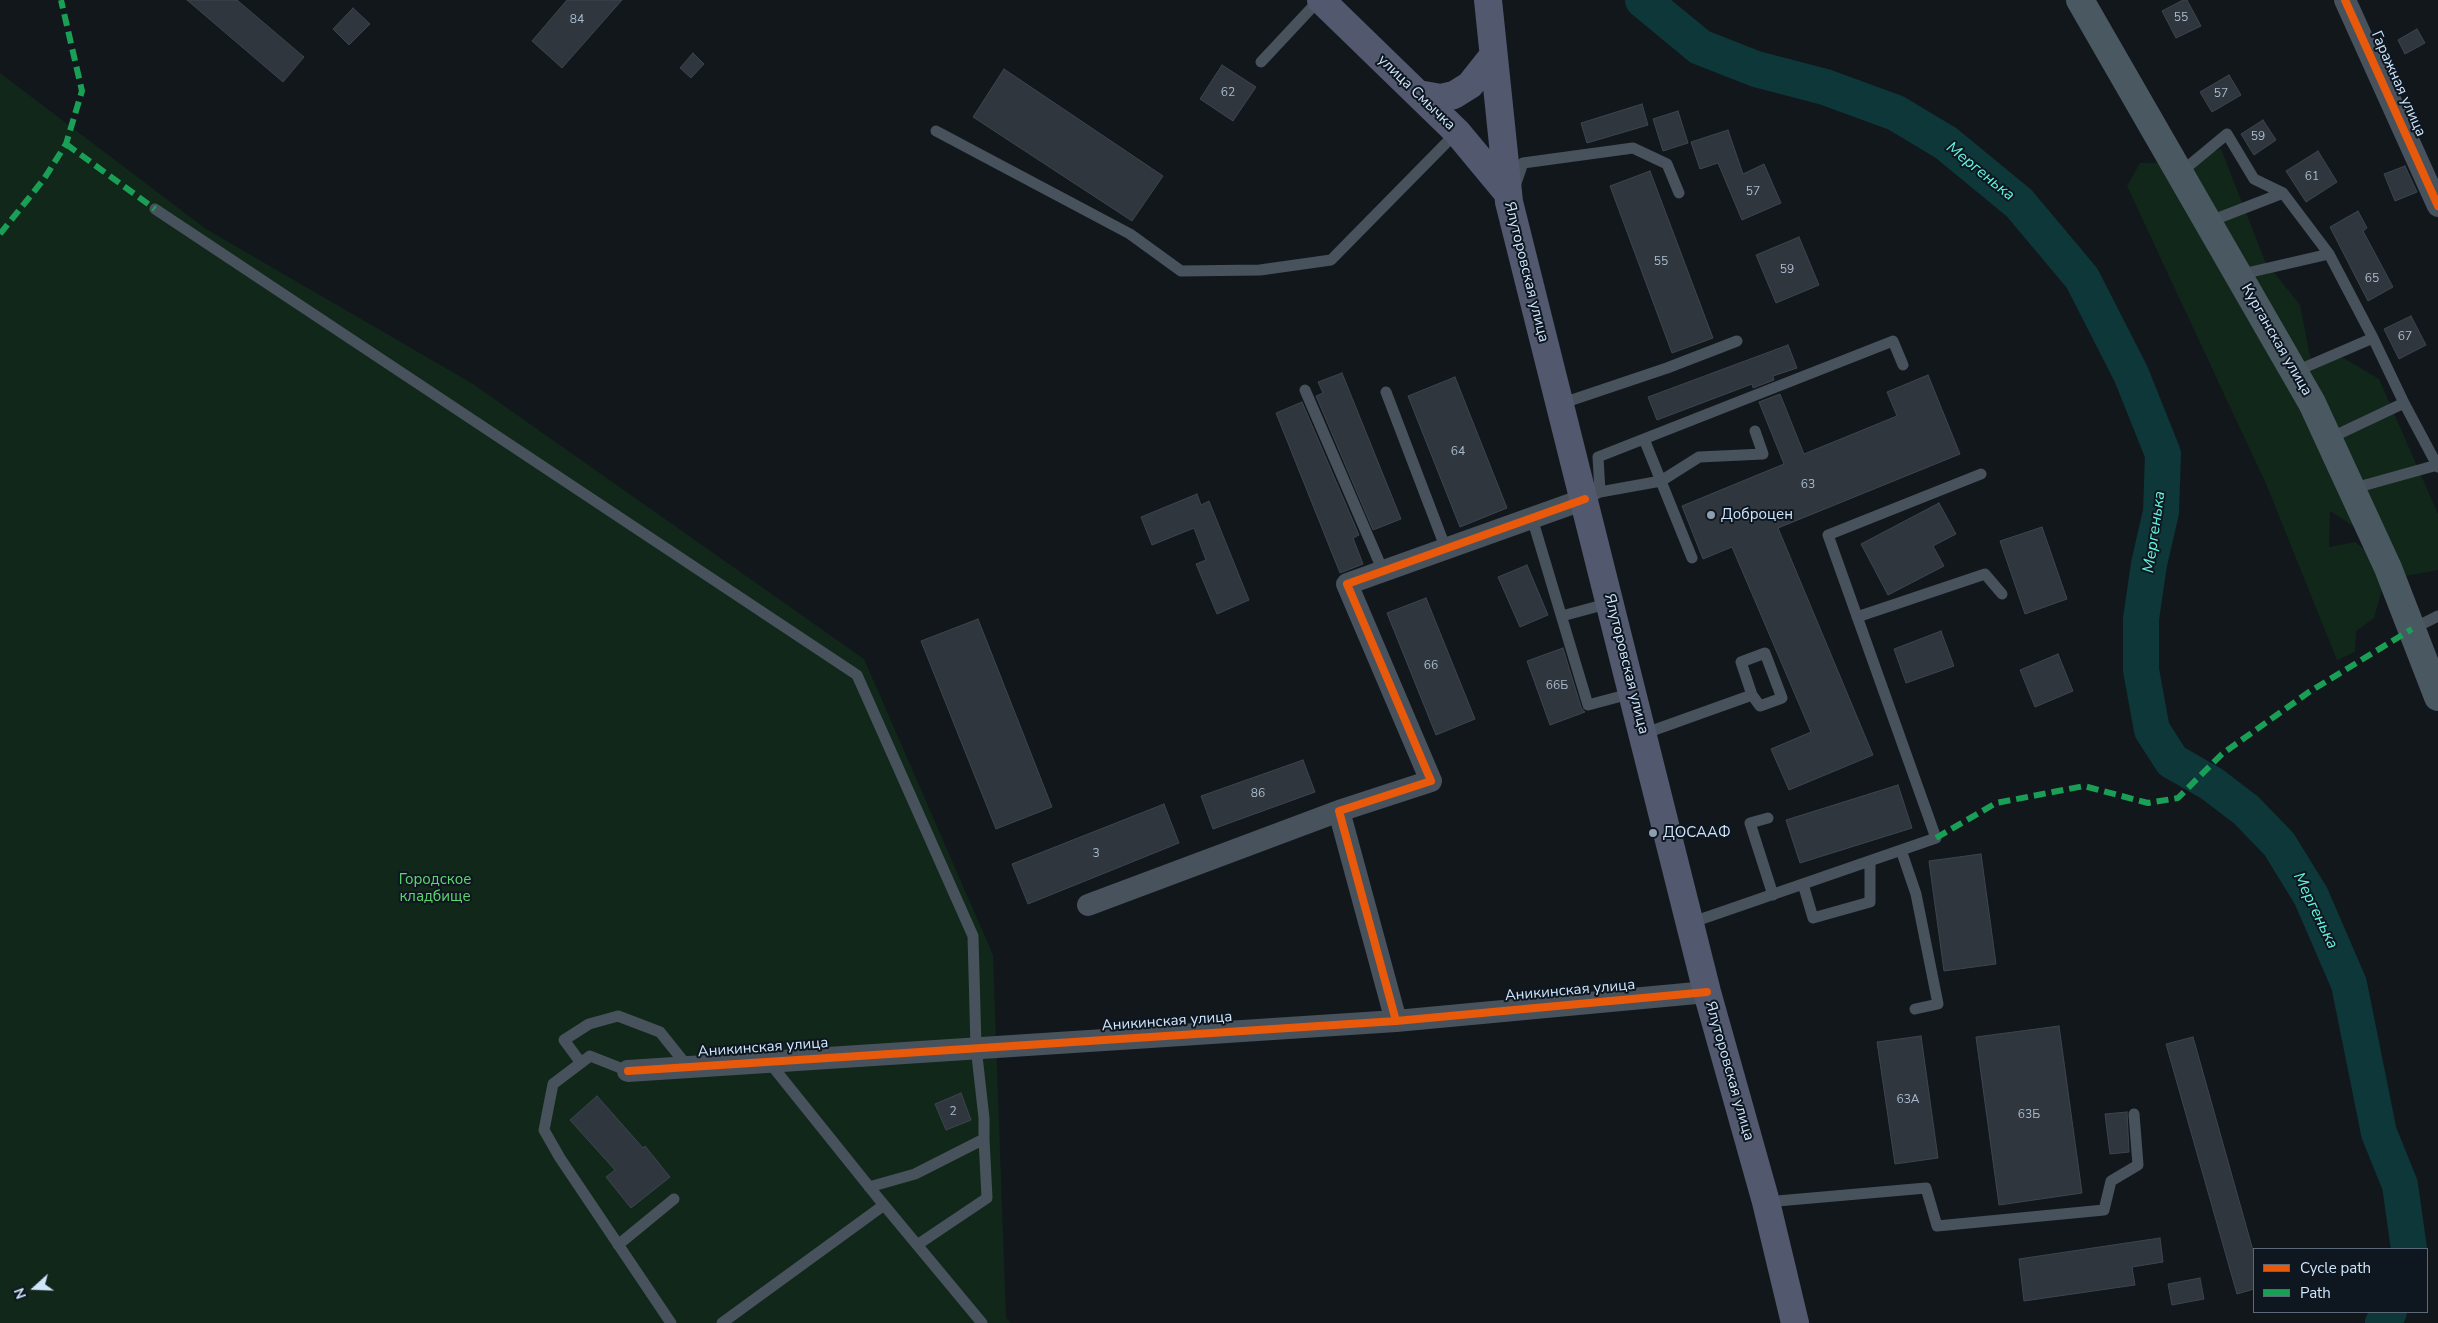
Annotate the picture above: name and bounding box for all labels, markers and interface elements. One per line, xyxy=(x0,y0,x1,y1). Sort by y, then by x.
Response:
house number: 55 xyxy=(2174,11,2188,25)
house number: 84 xyxy=(570,13,584,27)
street label: Гаражная улица xyxy=(2367,28,2429,140)
street label: улица Смычка xyxy=(1373,51,1459,135)
house number: 62 xyxy=(1221,86,1235,100)
house number: 57 xyxy=(2214,87,2228,101)
house number: 59 xyxy=(2251,130,2265,144)
water label: Мергенька xyxy=(1942,139,2018,205)
house number: 61 xyxy=(2305,170,2319,184)
house number: 57 xyxy=(1746,185,1760,199)
street label: Ялуторовская улица xyxy=(1500,200,1552,344)
house number: 55 xyxy=(1654,255,1668,269)
house number: 59 xyxy=(1780,263,1794,277)
house number: 65 xyxy=(2365,272,2379,286)
street label: Курганская улица xyxy=(2237,281,2315,399)
house number: 67 xyxy=(2398,330,2412,344)
house number: 64 xyxy=(1451,445,1465,459)
house number: 63 xyxy=(1801,478,1815,492)
water label: Мергенька xyxy=(2140,490,2170,574)
place label: Доброцен xyxy=(1721,506,1793,524)
marker: Доброцен xyxy=(1705,509,1717,521)
street label: Ялуторовская улица xyxy=(1600,592,1652,736)
house number: 66 xyxy=(1424,659,1438,673)
house number: 66Б xyxy=(1546,679,1568,693)
house number: 86 xyxy=(1251,787,1265,801)
place label: ДОСААФ xyxy=(1663,824,1731,842)
marker: ДОСААФ xyxy=(1647,827,1659,839)
house number: 3 xyxy=(1092,847,1100,861)
water label: Мергенька xyxy=(2288,870,2342,952)
park label: Городское кладбище xyxy=(399,871,471,906)
street label: Аникинская улица xyxy=(1504,976,1636,1006)
street label: Ялуторовская улица xyxy=(1700,999,1758,1143)
street label: Аникинская улица xyxy=(1101,1008,1233,1036)
street label: Аникинская улица xyxy=(697,1034,829,1062)
house number: 63А xyxy=(1896,1093,1920,1107)
house number: 2 xyxy=(949,1105,957,1119)
house number: 63Б xyxy=(2018,1108,2040,1122)
legend xyxy=(2253,1248,2428,1313)
text: Cycle path xyxy=(2300,1258,2371,1278)
north arrow xyxy=(10,1263,60,1313)
text: Path xyxy=(2300,1283,2331,1303)
text: N xyxy=(10,1285,31,1301)

